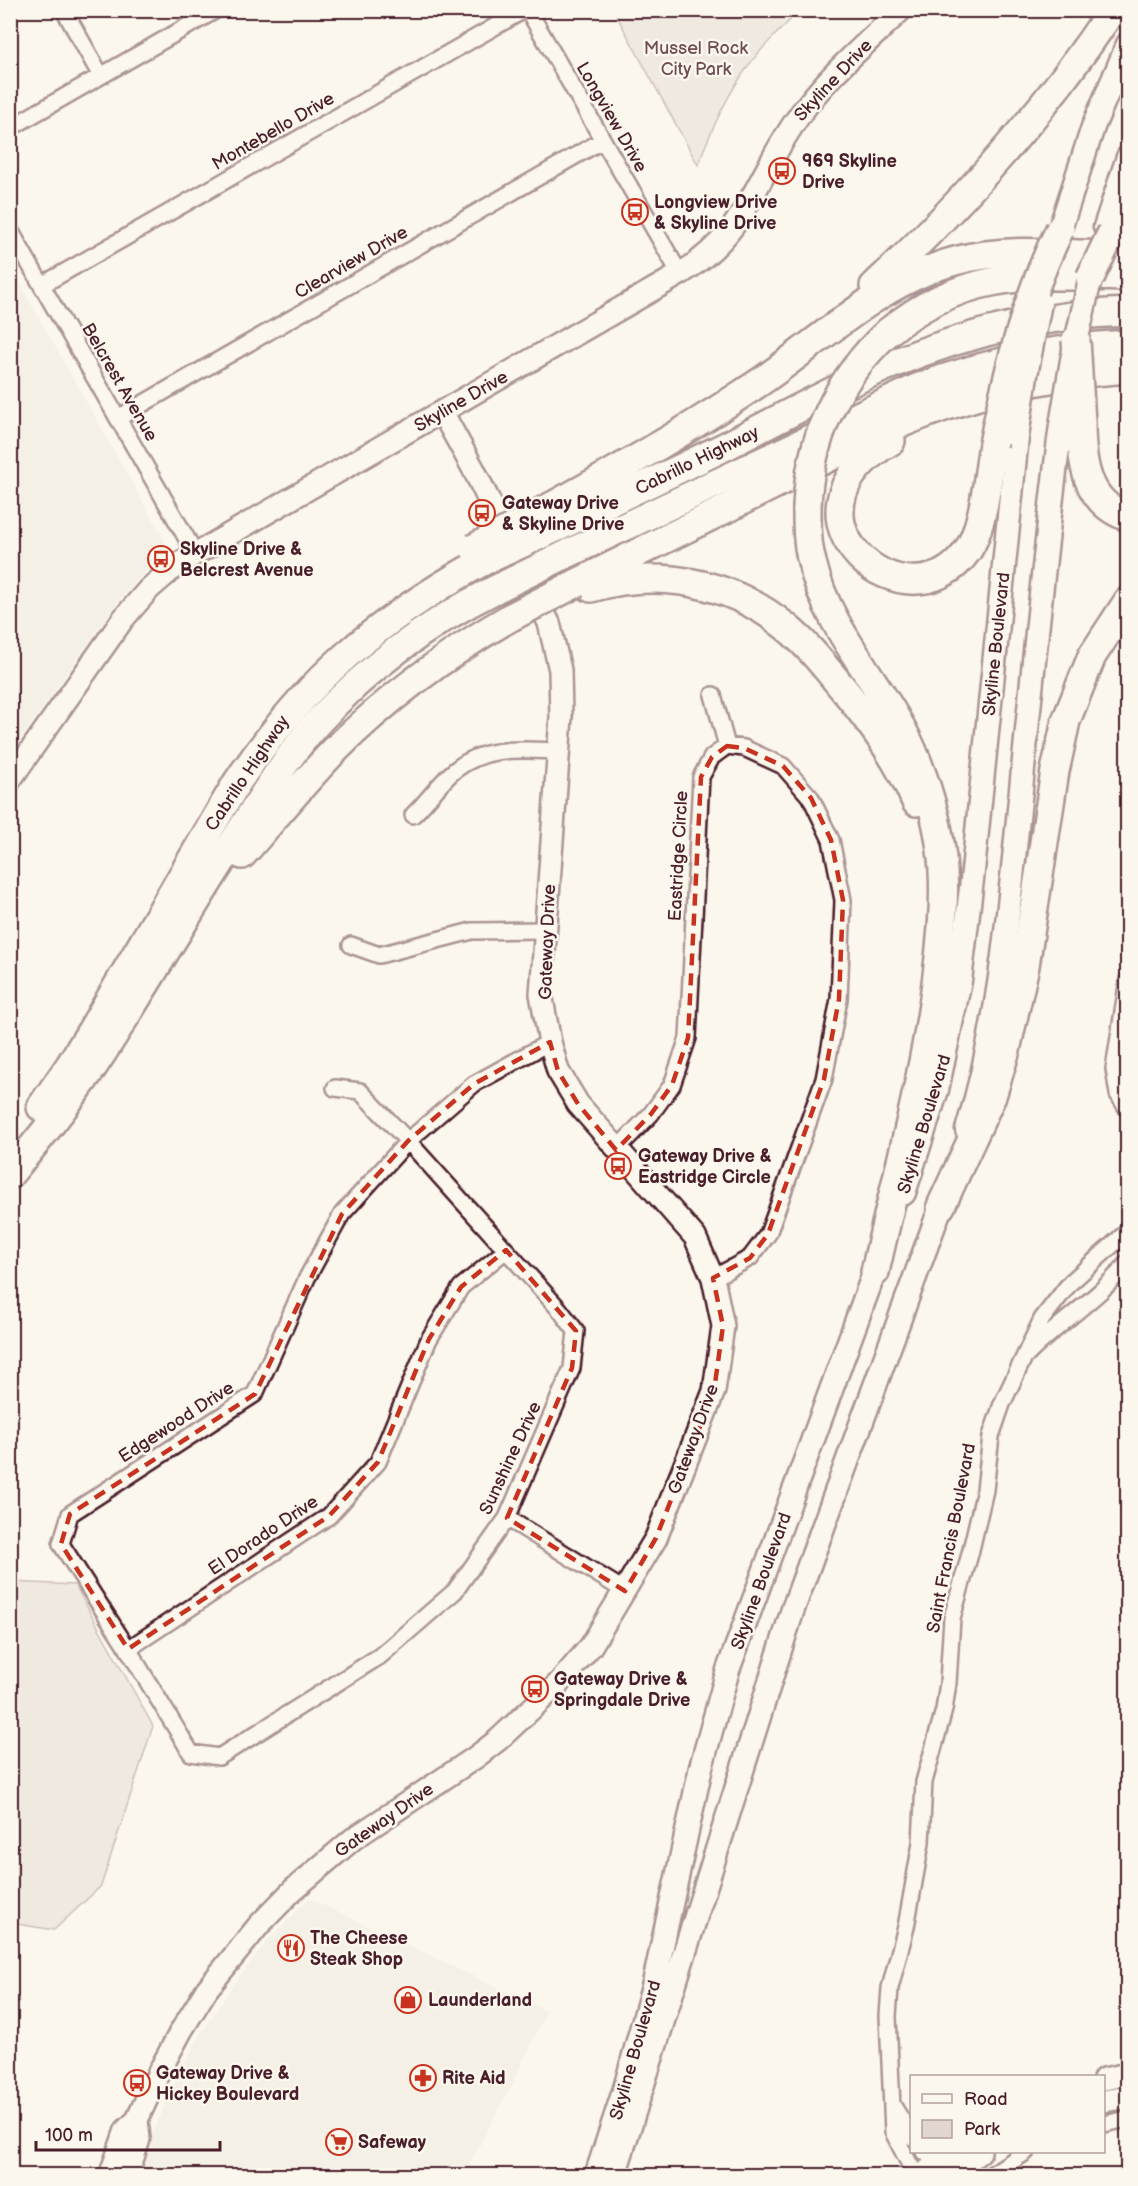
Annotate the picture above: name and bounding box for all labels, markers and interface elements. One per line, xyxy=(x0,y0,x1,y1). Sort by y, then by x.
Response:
street label: Skyline Drive xyxy=(790,35,877,126)
park label: Mussel Rock City Park xyxy=(644,38,748,80)
street label: Longview Drive xyxy=(572,59,652,176)
street label: Montebello Drive xyxy=(208,88,338,175)
place label: 969 Skyline Drive xyxy=(802,151,897,193)
bus stop icon: 969 Skyline Drive xyxy=(767,156,797,186)
place label: Longview Drive & Skyline Drive xyxy=(654,192,777,234)
bus stop icon: Longview Drive & Skyline Drive xyxy=(620,197,650,227)
street label: Clearview Drive xyxy=(291,221,412,303)
street label: Belcrest Avenue xyxy=(77,319,162,445)
street label: Skyline Drive xyxy=(411,366,512,437)
street label: Cabrillo Highway xyxy=(632,421,763,499)
place label: Gateway Drive & Skyline Drive xyxy=(502,493,624,535)
bus stop icon: Gateway Drive & Skyline Drive xyxy=(467,498,497,528)
place label: Skyline Drive & Belcrest Avenue xyxy=(180,539,314,581)
bus stop icon: Skyline Drive & Belcrest Avenue xyxy=(146,544,176,574)
street label: Skyline Boulevard xyxy=(979,571,1014,717)
street label: Cabrillo Highway xyxy=(201,711,294,835)
street label: Eastridge Circle xyxy=(665,790,692,922)
street label: Gateway Drive xyxy=(535,884,560,1000)
street label: Skyline Boulevard xyxy=(893,1052,956,1196)
place label: Gateway Drive & Eastridge Circle xyxy=(638,1146,772,1188)
bus stop icon: Gateway Drive & Eastridge Circle xyxy=(603,1151,633,1181)
street label: Edgewood Drive xyxy=(115,1377,238,1467)
street label: Gateway Drive xyxy=(664,1381,723,1497)
street label: Sunshine Drive xyxy=(475,1398,546,1518)
street label: Saint Francis Boulevard xyxy=(923,1442,980,1635)
street label: El Dorado Drive xyxy=(204,1491,322,1580)
street label: Skyline Boulevard xyxy=(727,1510,796,1652)
place label: Gateway Drive & Springdale Drive xyxy=(554,1669,690,1711)
bus stop icon: Gateway Drive & Springdale Drive xyxy=(520,1674,550,1704)
street label: Gateway Drive xyxy=(331,1778,438,1862)
place label: The Cheese Steak Shop xyxy=(310,1928,408,1970)
restaurant icon: The Cheese Steak Shop xyxy=(276,1933,306,1963)
street label: Skyline Boulevard xyxy=(606,1978,665,2122)
shop icon: Launderland xyxy=(393,1985,423,2015)
place label: Launderland xyxy=(428,1990,532,2011)
place label: Gateway Drive & Hickey Boulevard xyxy=(156,2063,299,2105)
pharmacy icon: Rite Aid xyxy=(408,2063,438,2093)
bus stop icon: Gateway Drive & Hickey Boulevard xyxy=(122,2068,152,2098)
place label: Rite Aid xyxy=(442,2068,506,2089)
legend xyxy=(910,2075,1105,2153)
text: Road xyxy=(964,2089,1008,2110)
scale bar xyxy=(36,2114,220,2152)
text: Park xyxy=(964,2119,1000,2140)
text: 100 m xyxy=(45,2125,93,2146)
supermarket icon: Safeway xyxy=(324,2127,354,2157)
place label: Safeway xyxy=(358,2132,427,2153)

